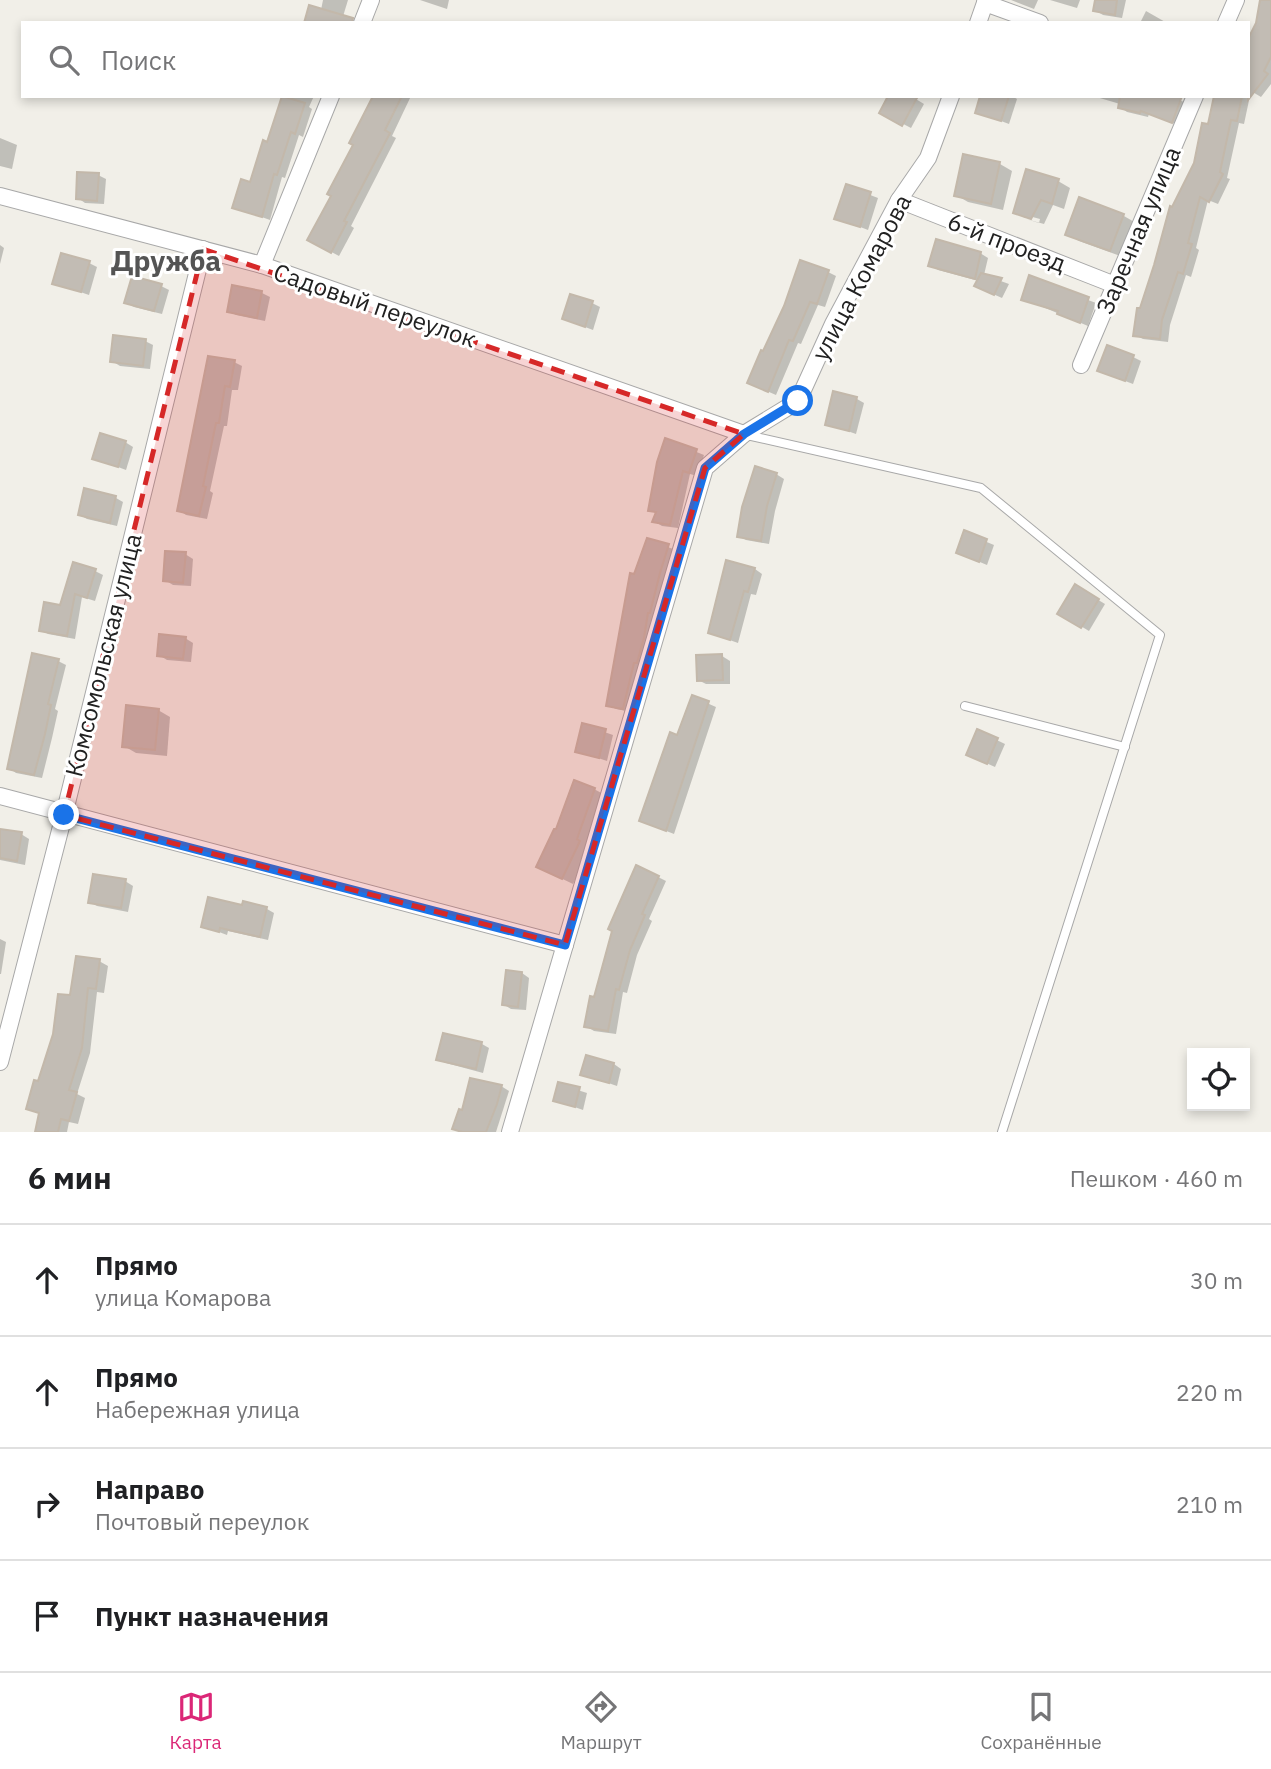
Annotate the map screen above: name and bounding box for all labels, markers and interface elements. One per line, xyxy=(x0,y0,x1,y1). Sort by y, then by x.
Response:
search box xyxy=(21,21,1250,98)
icon: search xyxy=(45,41,83,79)
text: Поиск xyxy=(101,43,176,77)
street label: Заречная улица xyxy=(1088,141,1188,319)
street label: улица Комарова xyxy=(804,188,918,366)
street label: 6-й проезд xyxy=(943,205,1071,279)
district label: Дружба xyxy=(111,242,221,279)
street label: Садовый переулок xyxy=(269,255,481,355)
route start xyxy=(782,385,813,416)
street label: Комсомольская улица xyxy=(57,530,149,780)
route end xyxy=(48,799,79,830)
map controls xyxy=(1187,1048,1250,1111)
button: locate xyxy=(1187,1048,1250,1111)
text: 6 мин xyxy=(28,1158,112,1197)
text: Пешком · 460 m xyxy=(1070,1163,1243,1193)
text: Прямо xyxy=(95,1248,178,1282)
icon: ahead xyxy=(28,1261,66,1299)
text: 30 m xyxy=(1190,1265,1243,1295)
text: улица Комарова xyxy=(95,1282,271,1312)
text: Прямо xyxy=(95,1360,178,1394)
icon: ahead xyxy=(28,1373,66,1411)
text: 220 m xyxy=(1176,1377,1243,1407)
text: Набережная улица xyxy=(95,1394,300,1424)
text: Направо xyxy=(95,1472,204,1506)
icon: right xyxy=(28,1485,66,1523)
text: 210 m xyxy=(1176,1489,1243,1519)
text: Почтовый переулок xyxy=(95,1506,309,1536)
icon: arrive xyxy=(28,1597,66,1635)
text: Пункт назначения xyxy=(95,1599,329,1633)
tab: Карта xyxy=(169,1688,222,1754)
tab: Маршрут xyxy=(560,1688,642,1754)
tab: Сохранённые xyxy=(980,1688,1102,1754)

